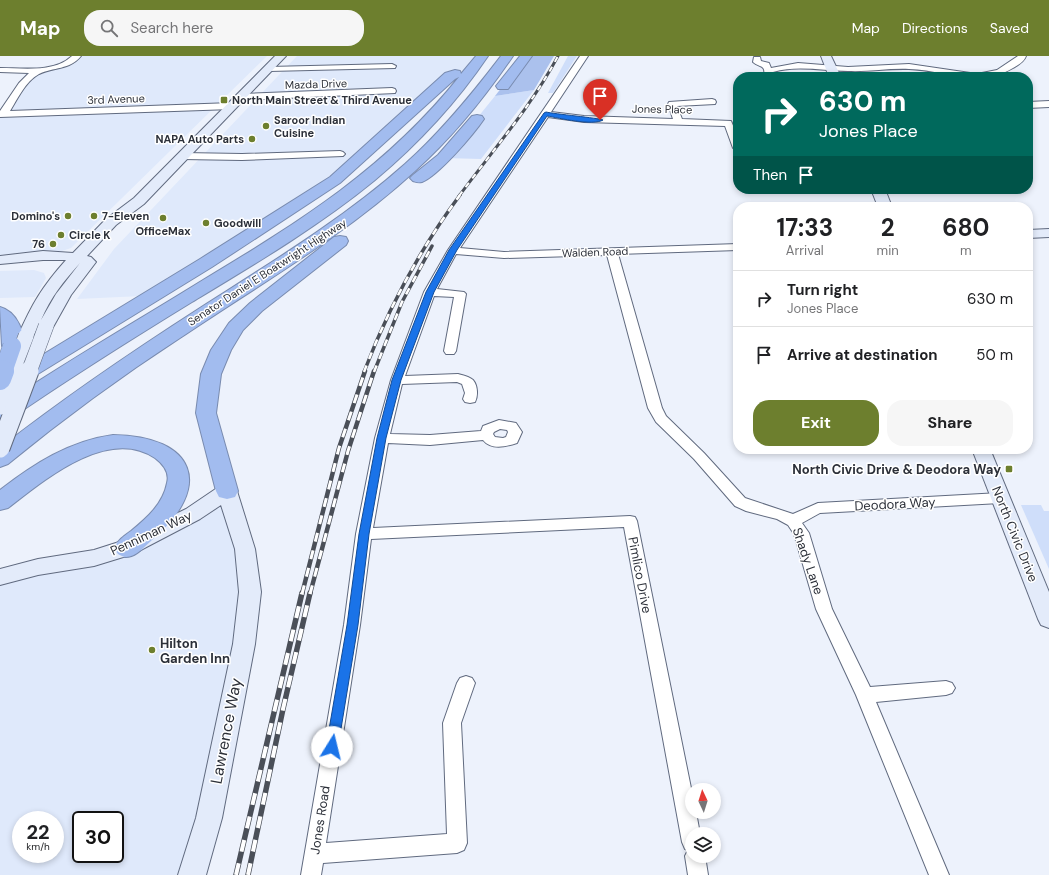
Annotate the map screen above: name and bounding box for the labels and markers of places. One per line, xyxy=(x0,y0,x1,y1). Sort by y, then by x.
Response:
pin xyxy=(583,79,617,120)
place label: North Main Street & Third Avenue xyxy=(232,93,412,107)
marker: North Main Street & Third Avenue xyxy=(219,95,229,105)
place label: Saroor Indian Cuisine xyxy=(274,113,345,140)
marker: Saroor Indian Cuisine xyxy=(261,121,271,131)
place label: NAPA Auto Parts xyxy=(156,132,244,146)
marker: NAPA Auto Parts xyxy=(247,134,257,144)
place label: Domino's xyxy=(11,209,60,223)
place label: 7-Eleven xyxy=(102,209,149,223)
marker: Domino's xyxy=(63,211,73,221)
marker: 7-Eleven xyxy=(89,211,99,221)
marker: OfficeMax xyxy=(158,213,168,223)
place label: Goodwill xyxy=(214,216,261,230)
marker: Goodwill xyxy=(201,218,211,228)
place label: OfficeMax xyxy=(135,224,191,238)
place label: Circle K xyxy=(69,228,111,242)
marker: Circle K xyxy=(56,230,66,240)
place label: 76 xyxy=(32,237,45,251)
marker: 76 xyxy=(48,239,58,249)
place label: North Civic Drive & Deodora Way xyxy=(792,461,1001,478)
marker: North Civic Drive & Deodora Way xyxy=(1004,464,1014,474)
place label: Hilton Garden Inn xyxy=(160,635,230,667)
marker: Hilton Garden Inn xyxy=(147,645,157,655)

